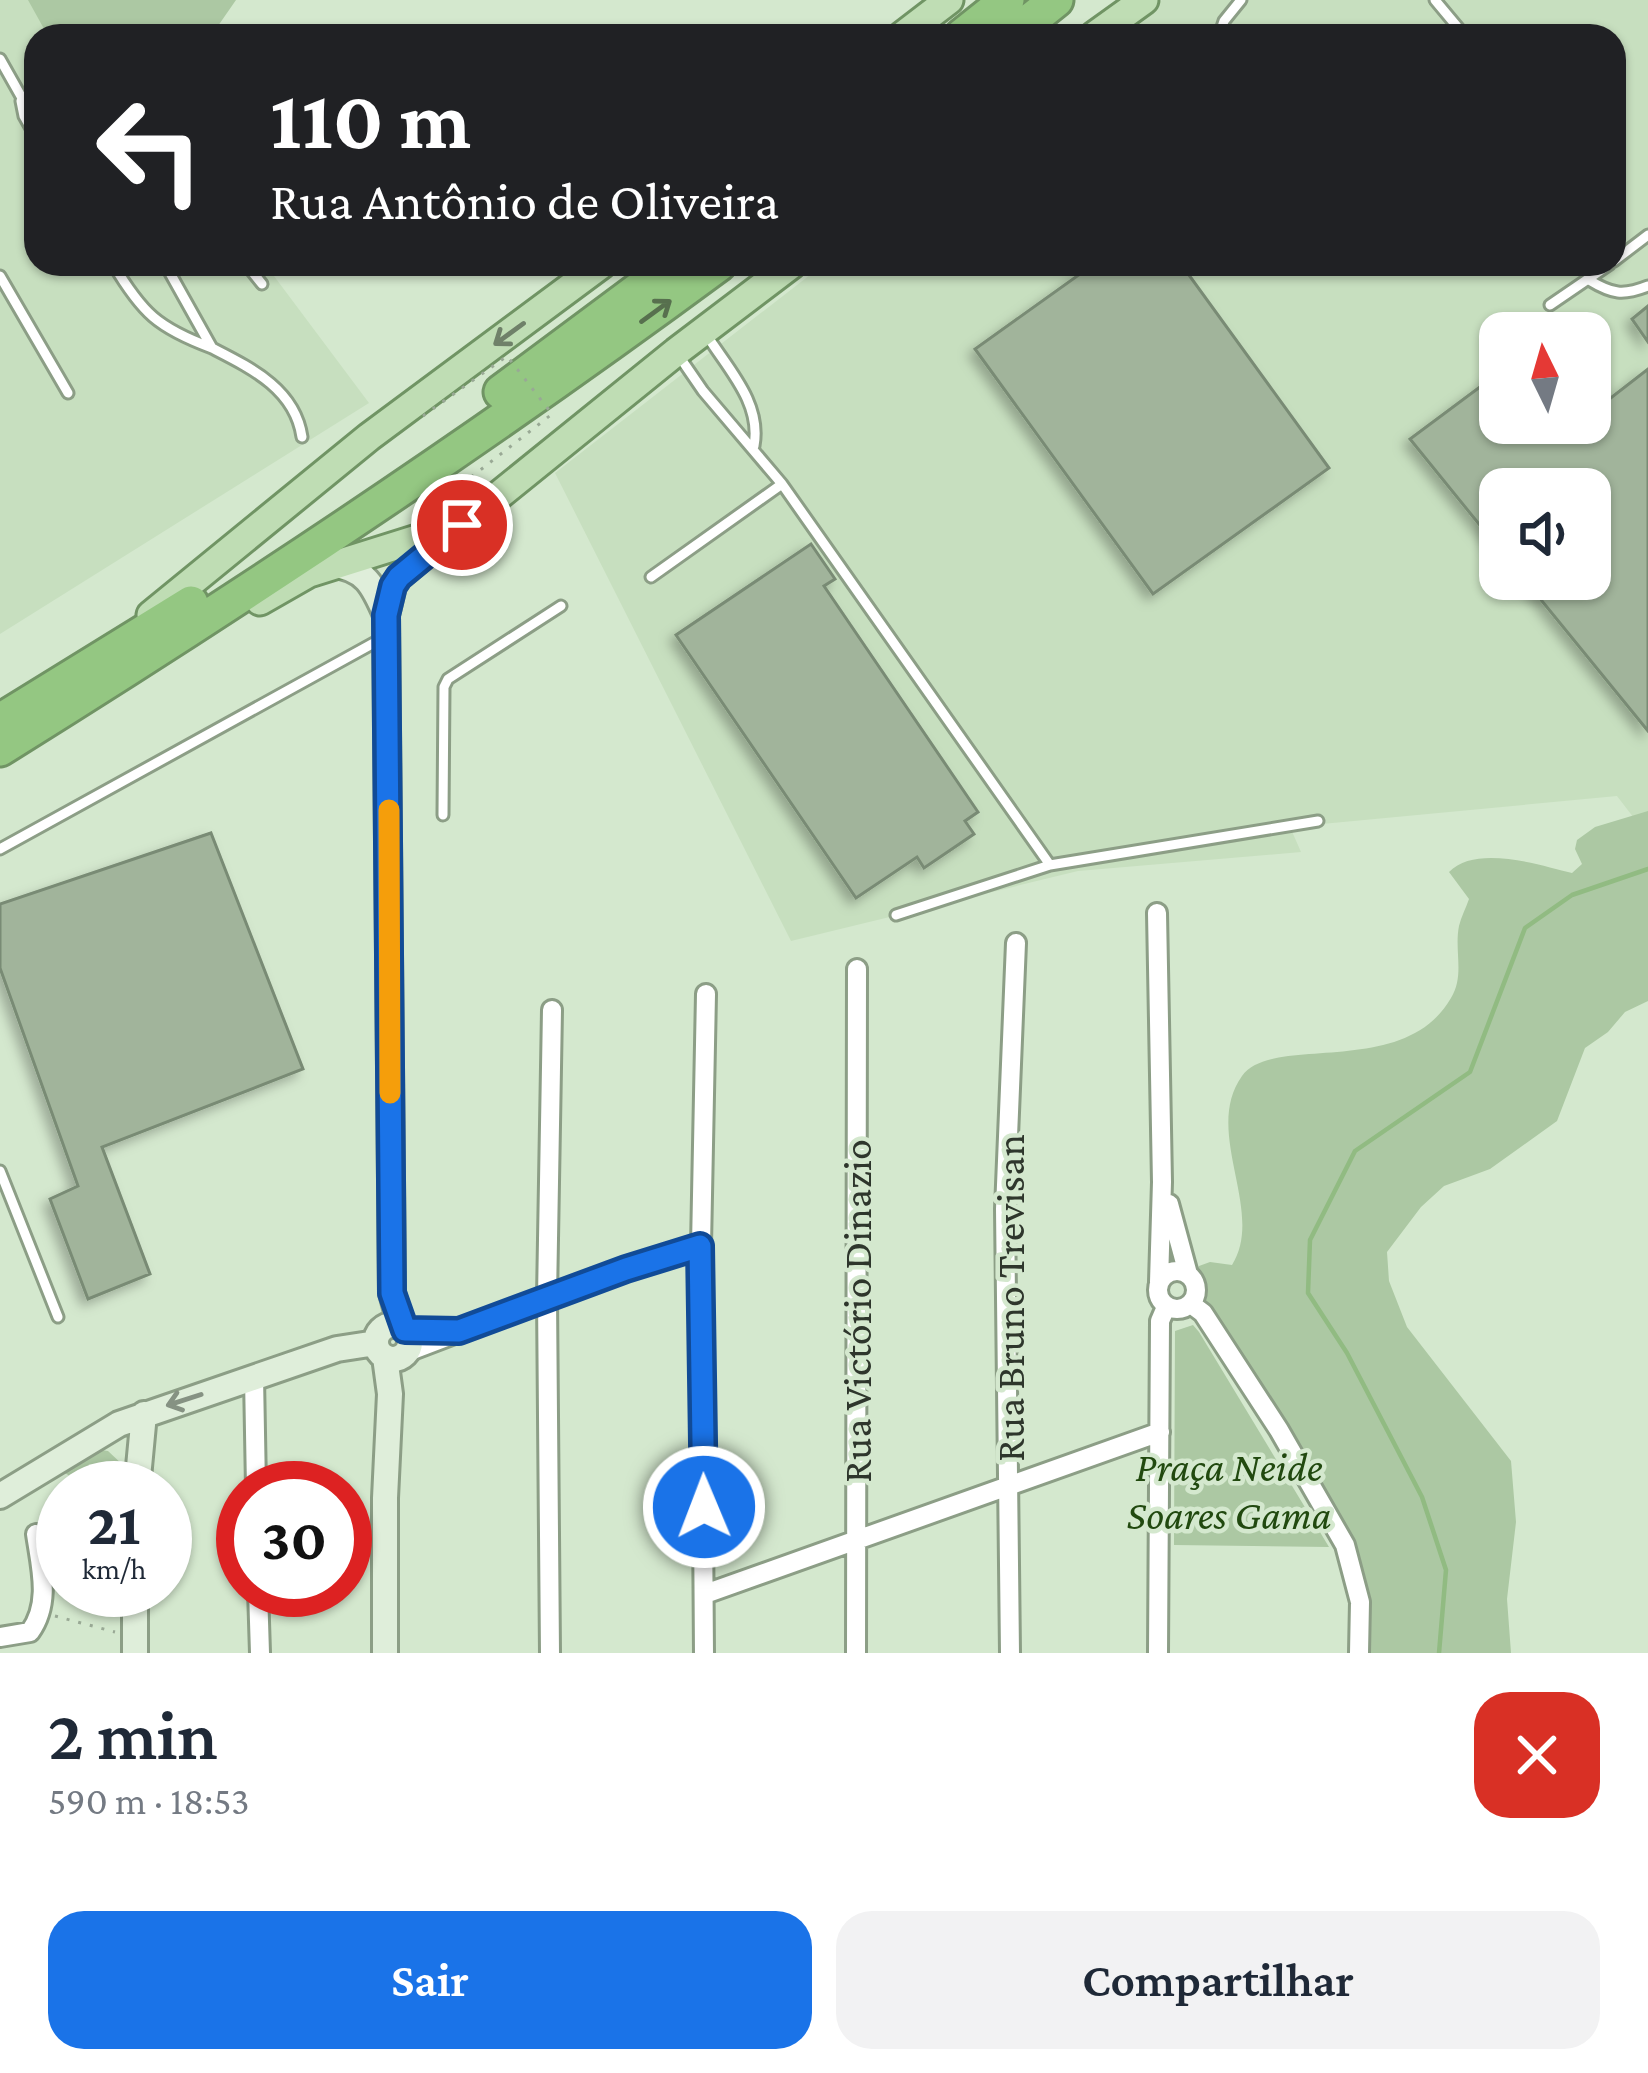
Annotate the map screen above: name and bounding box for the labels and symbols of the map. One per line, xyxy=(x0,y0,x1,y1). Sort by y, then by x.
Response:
one-way arrow xyxy=(639,298,671,324)
north arrow xyxy=(1479,312,1611,444)
one-way arrow xyxy=(493,321,526,347)
pin xyxy=(411,474,513,576)
street label: Rua Bruno Trevisan xyxy=(986,1134,1033,1462)
street label: Rua Victório Dinazio xyxy=(833,1139,880,1483)
one-way arrow xyxy=(166,1391,204,1413)
park label: Praça Neide Soares Gama xyxy=(1127,1443,1331,1538)
position arrow xyxy=(641,1444,767,1570)
speed limit sign: 30 xyxy=(216,1461,372,1617)

